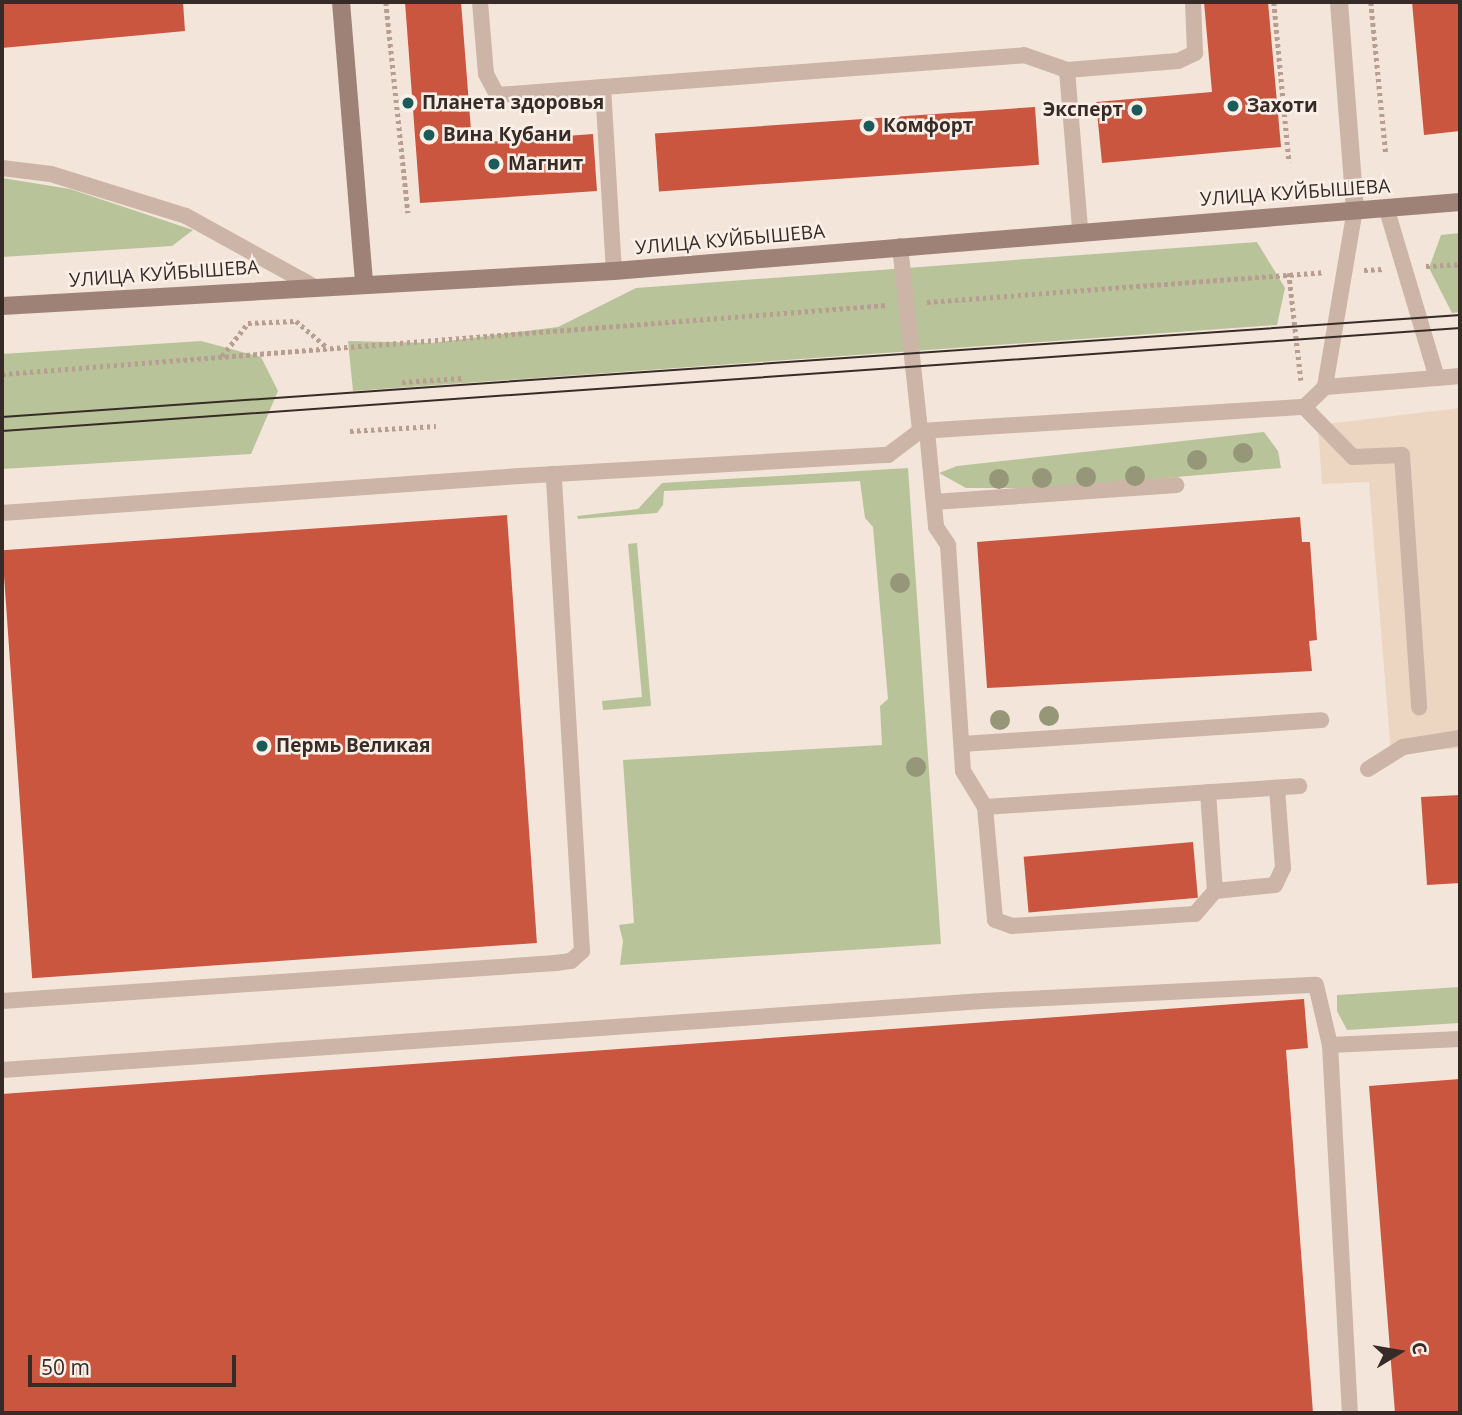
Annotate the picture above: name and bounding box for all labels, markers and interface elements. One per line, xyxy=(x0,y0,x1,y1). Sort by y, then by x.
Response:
place label: Планета здоровья xyxy=(422,92,604,114)
marker: Планета здоровья xyxy=(400,95,416,111)
place label: Захоти xyxy=(1247,95,1318,117)
marker: Захоти xyxy=(1225,98,1241,114)
place label: Эксперт xyxy=(1043,99,1123,121)
marker: Эксперт xyxy=(1129,102,1145,118)
place label: Комфорт xyxy=(883,115,973,137)
marker: Комфорт xyxy=(861,118,877,134)
place label: Вина Кубани xyxy=(443,124,572,146)
marker: Вина Кубани xyxy=(421,127,437,143)
place label: Магнит xyxy=(508,153,583,175)
marker: Магнит xyxy=(486,156,502,172)
street label: УЛИЦА КУЙБЫШЕВА xyxy=(1199,175,1391,211)
street label: УЛИЦА КУЙБЫШЕВА xyxy=(634,220,826,260)
street label: УЛИЦА КУЙБЫШЕВА xyxy=(68,256,260,292)
place label: Пермь Великая xyxy=(276,735,430,757)
marker: Пермь Великая xyxy=(254,738,270,754)
north arrow xyxy=(1364,1317,1434,1387)
text: С xyxy=(1406,1340,1434,1356)
scale bar xyxy=(32,1342,240,1386)
text: 50 m xyxy=(41,1353,90,1381)

